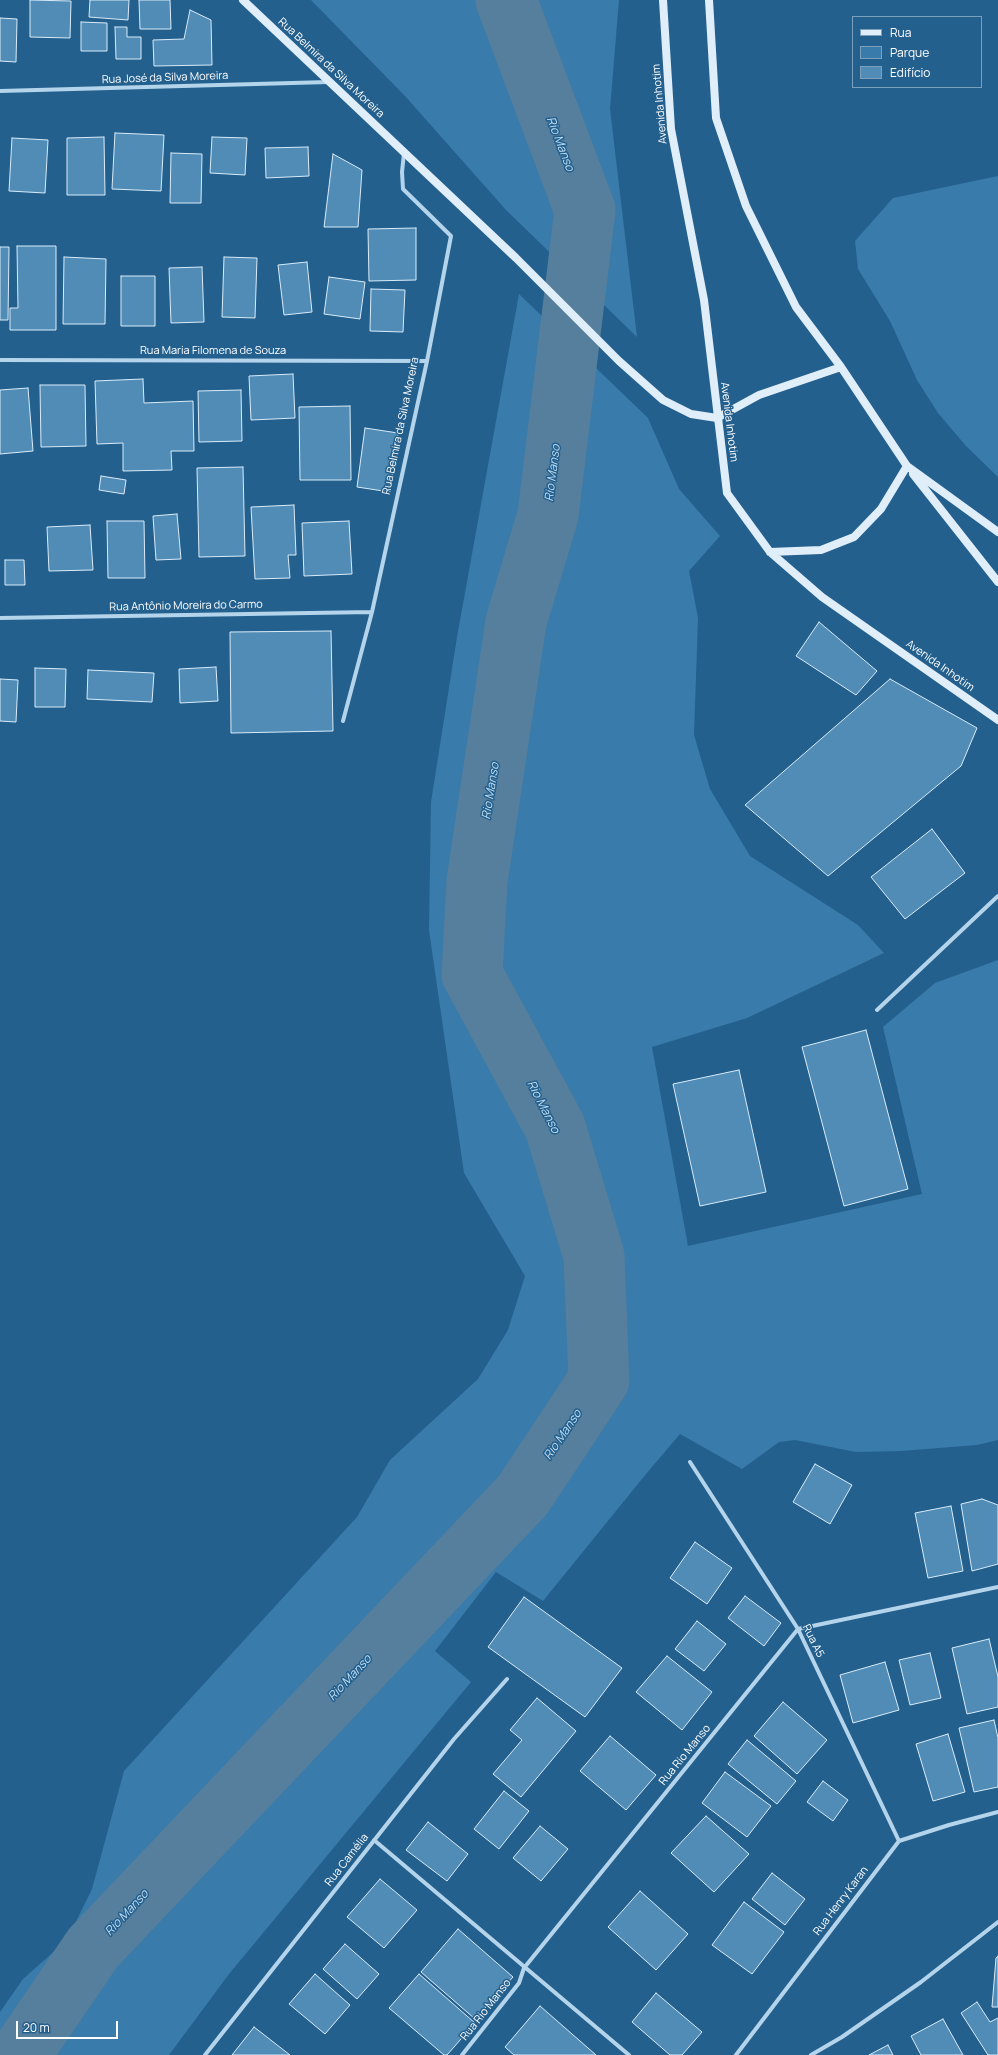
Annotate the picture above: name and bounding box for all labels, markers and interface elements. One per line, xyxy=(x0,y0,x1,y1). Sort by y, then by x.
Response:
street label: Rua Belmira da Silva Moreira xyxy=(275,15,387,121)
legend xyxy=(852,16,982,88)
text: Rua xyxy=(890,24,911,41)
text: Parque xyxy=(890,44,929,61)
street label: Avenida Inhotim xyxy=(650,63,670,145)
text: Edifício xyxy=(890,64,930,81)
street label: Rua José da Silva Moreira xyxy=(102,69,228,87)
water label: Rio Manso xyxy=(543,115,577,173)
street label: Rua Maria Filomena de Souza xyxy=(140,344,286,358)
street label: Rua Belmira da Silva Moreira xyxy=(380,356,422,496)
street label: Avenida Inhotim xyxy=(718,381,740,463)
water label: Rio Manso xyxy=(542,444,564,502)
street label: Rua Antônio Moreira do Carmo xyxy=(109,598,263,614)
street label: Avenida Inhotim xyxy=(903,637,977,695)
water label: Rio Manso xyxy=(479,762,503,820)
water label: Rio Manso xyxy=(524,1078,562,1136)
water label: Rio Manso xyxy=(541,1407,585,1463)
street label: Rua A5 xyxy=(799,1622,827,1660)
water label: Rio Manso xyxy=(325,1652,375,1704)
street label: Rua Rio Manso xyxy=(657,1722,713,1788)
street label: Rua Camélia xyxy=(322,1831,372,1889)
street label: Rua Henry Karan xyxy=(811,1864,871,1938)
water label: Rio Manso xyxy=(102,1887,152,1939)
street label: Rua Rio Manso xyxy=(458,1977,514,2043)
scale bar xyxy=(18,2013,120,2039)
text: 20 m xyxy=(23,2019,50,2036)

